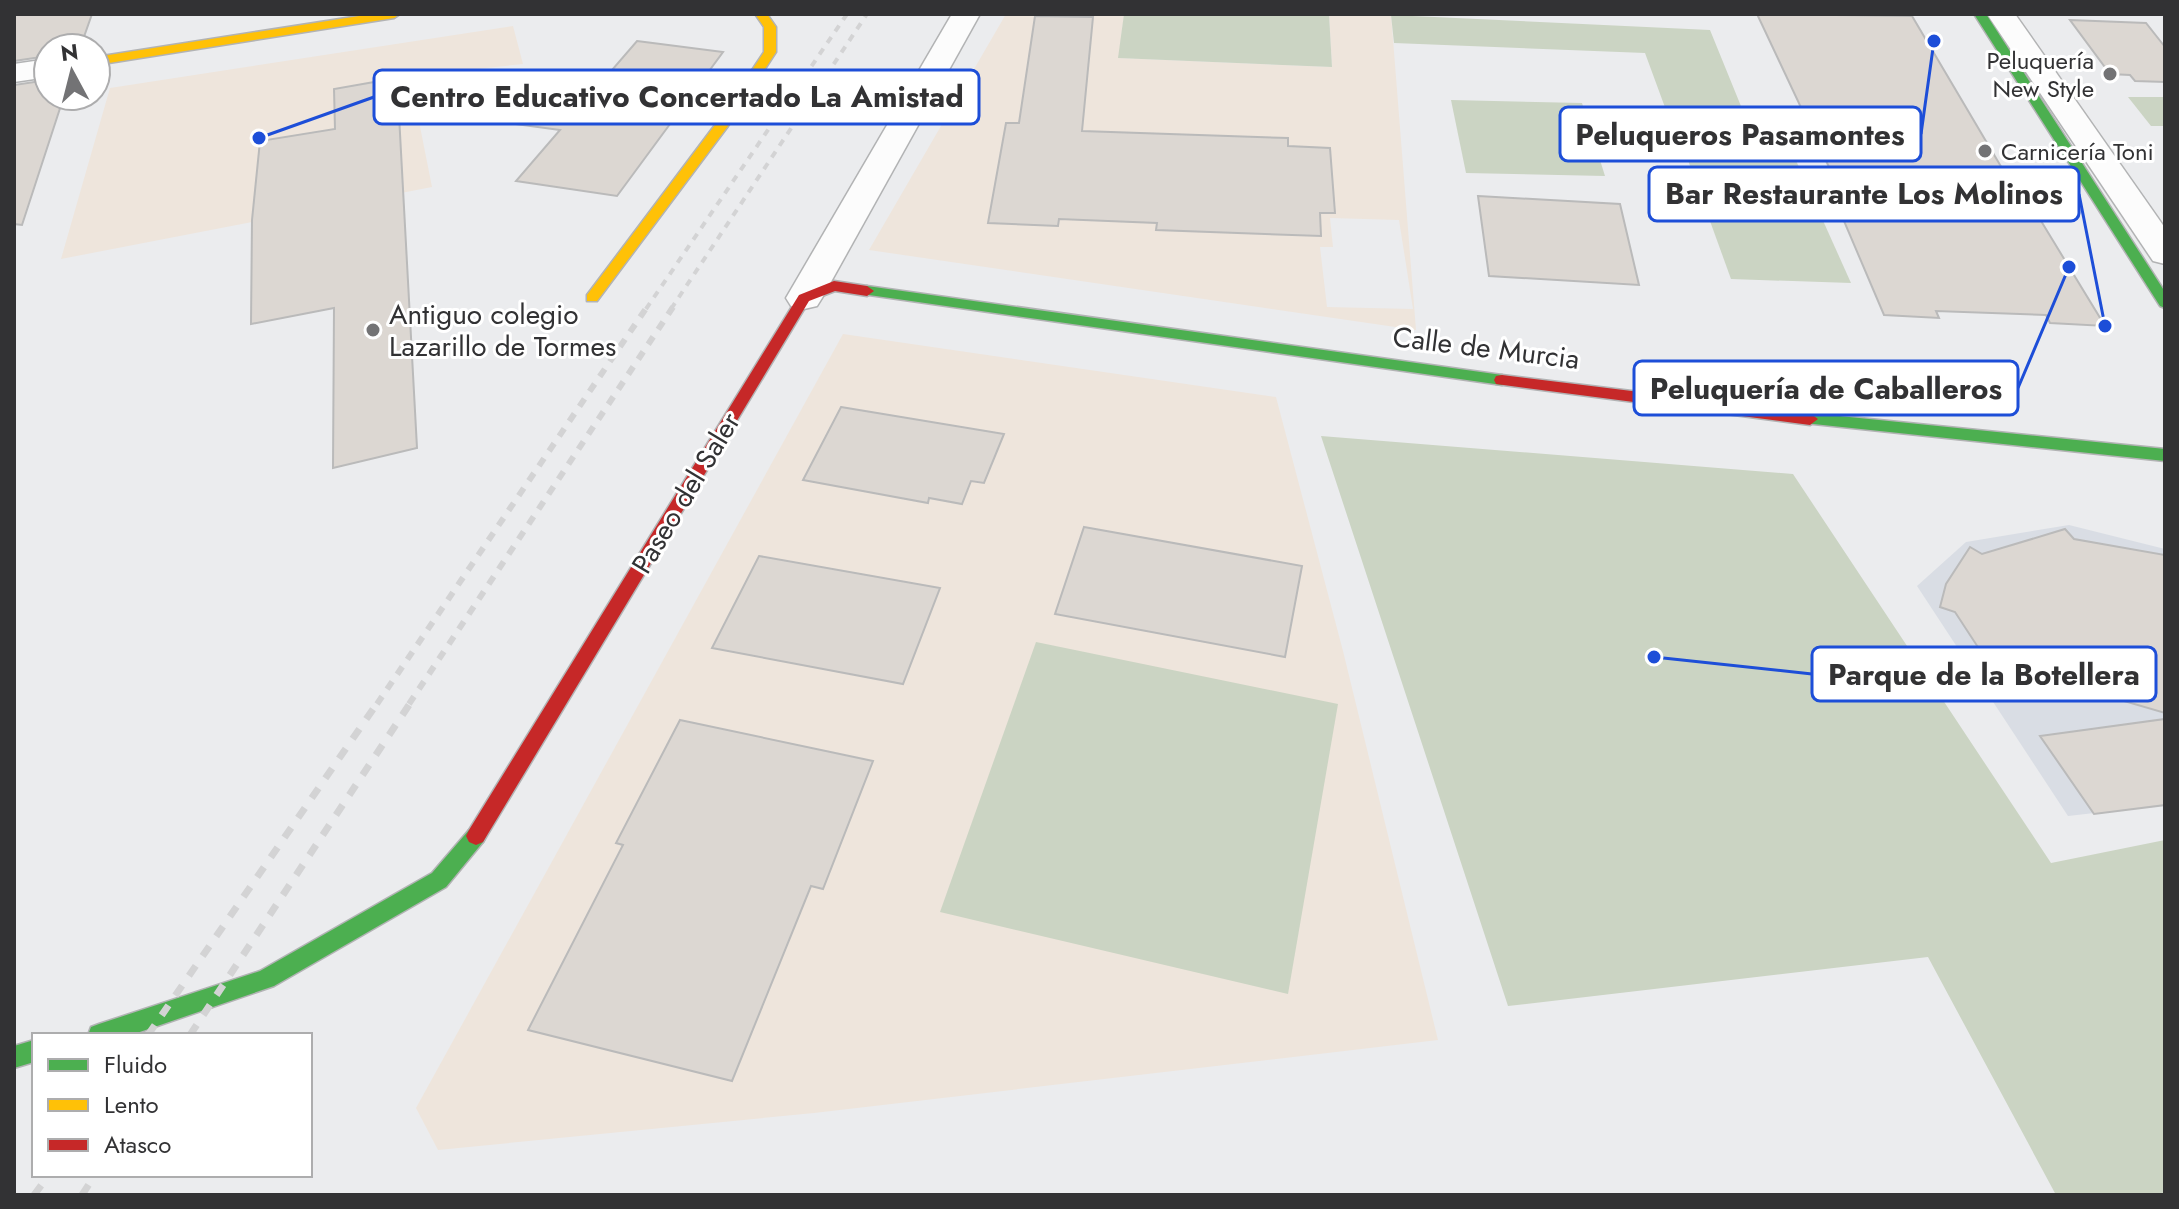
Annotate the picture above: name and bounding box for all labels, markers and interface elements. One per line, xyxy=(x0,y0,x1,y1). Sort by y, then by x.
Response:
north arrow xyxy=(32,32,112,112)
text: N xyxy=(59,35,80,69)
place label: Peluquería New Style xyxy=(1986,43,2094,106)
marker: Peluquería New Style xyxy=(2101,65,2119,83)
callout: Centro Educativo Concertado La Amistad xyxy=(374,70,979,124)
text: Centro Educativo Concertado La Amistad xyxy=(390,75,964,118)
callout: Peluqueros Pasamontes xyxy=(1560,107,1921,161)
text: Peluqueros Pasamontes xyxy=(1575,113,1905,156)
place label: Carnicería Toni xyxy=(2001,134,2154,169)
marker: Carnicería Toni xyxy=(1976,142,1994,160)
callout: Bar Restaurante Los Molinos xyxy=(1649,167,2079,221)
text: Bar Restaurante Los Molinos xyxy=(1665,172,2063,215)
place label: Antiguo colegio Lazarillo de Tormes xyxy=(389,294,616,367)
street label: Calle de Murcia xyxy=(1390,316,1582,380)
marker: Antiguo colegio Lazarillo de Tormes xyxy=(364,321,382,339)
callout: Peluquería de Caballeros xyxy=(1634,361,2018,415)
text: Peluquería de Caballeros xyxy=(1650,367,2002,410)
street label: Paseo del Saler xyxy=(622,404,751,582)
callout: Parque de la Botellera xyxy=(1812,647,2156,701)
text: Parque de la Botellera xyxy=(1828,653,2140,696)
legend xyxy=(32,1033,312,1177)
text: Fluido xyxy=(104,1047,167,1082)
text: Lento xyxy=(104,1087,159,1122)
text: Atasco xyxy=(104,1127,171,1162)

